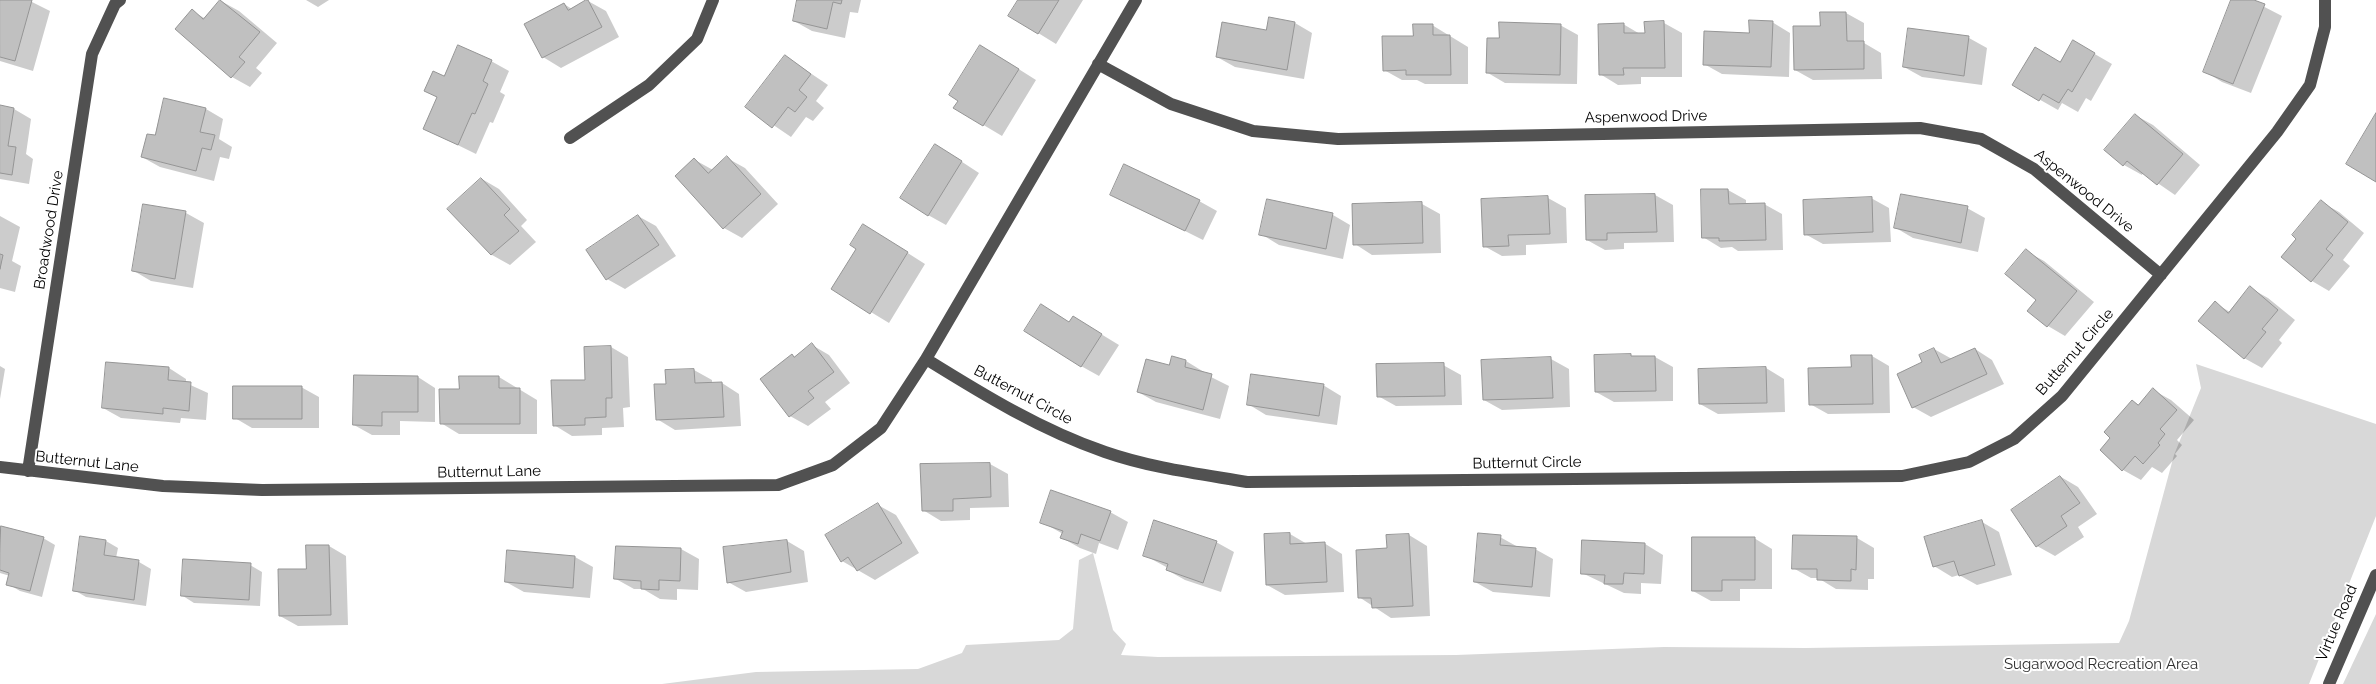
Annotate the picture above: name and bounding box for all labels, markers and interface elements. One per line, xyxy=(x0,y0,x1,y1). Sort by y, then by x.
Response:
street label: Aspenwood Drive xyxy=(1585,107,1707,127)
street label: Aspenwood Drive xyxy=(2031,145,2137,237)
street label: Broadwood Drive xyxy=(31,169,67,291)
street label: Butternut Circle xyxy=(2032,305,2118,399)
street label: Butternut Circle xyxy=(971,361,1075,429)
street label: Butternut Lane xyxy=(34,448,140,476)
street label: Butternut Circle xyxy=(1472,453,1582,473)
street label: Butternut Lane xyxy=(437,462,541,482)
street label: Virtue Road xyxy=(2313,582,2361,664)
park label: Sugarwood Recreation Area xyxy=(2004,655,2198,673)

